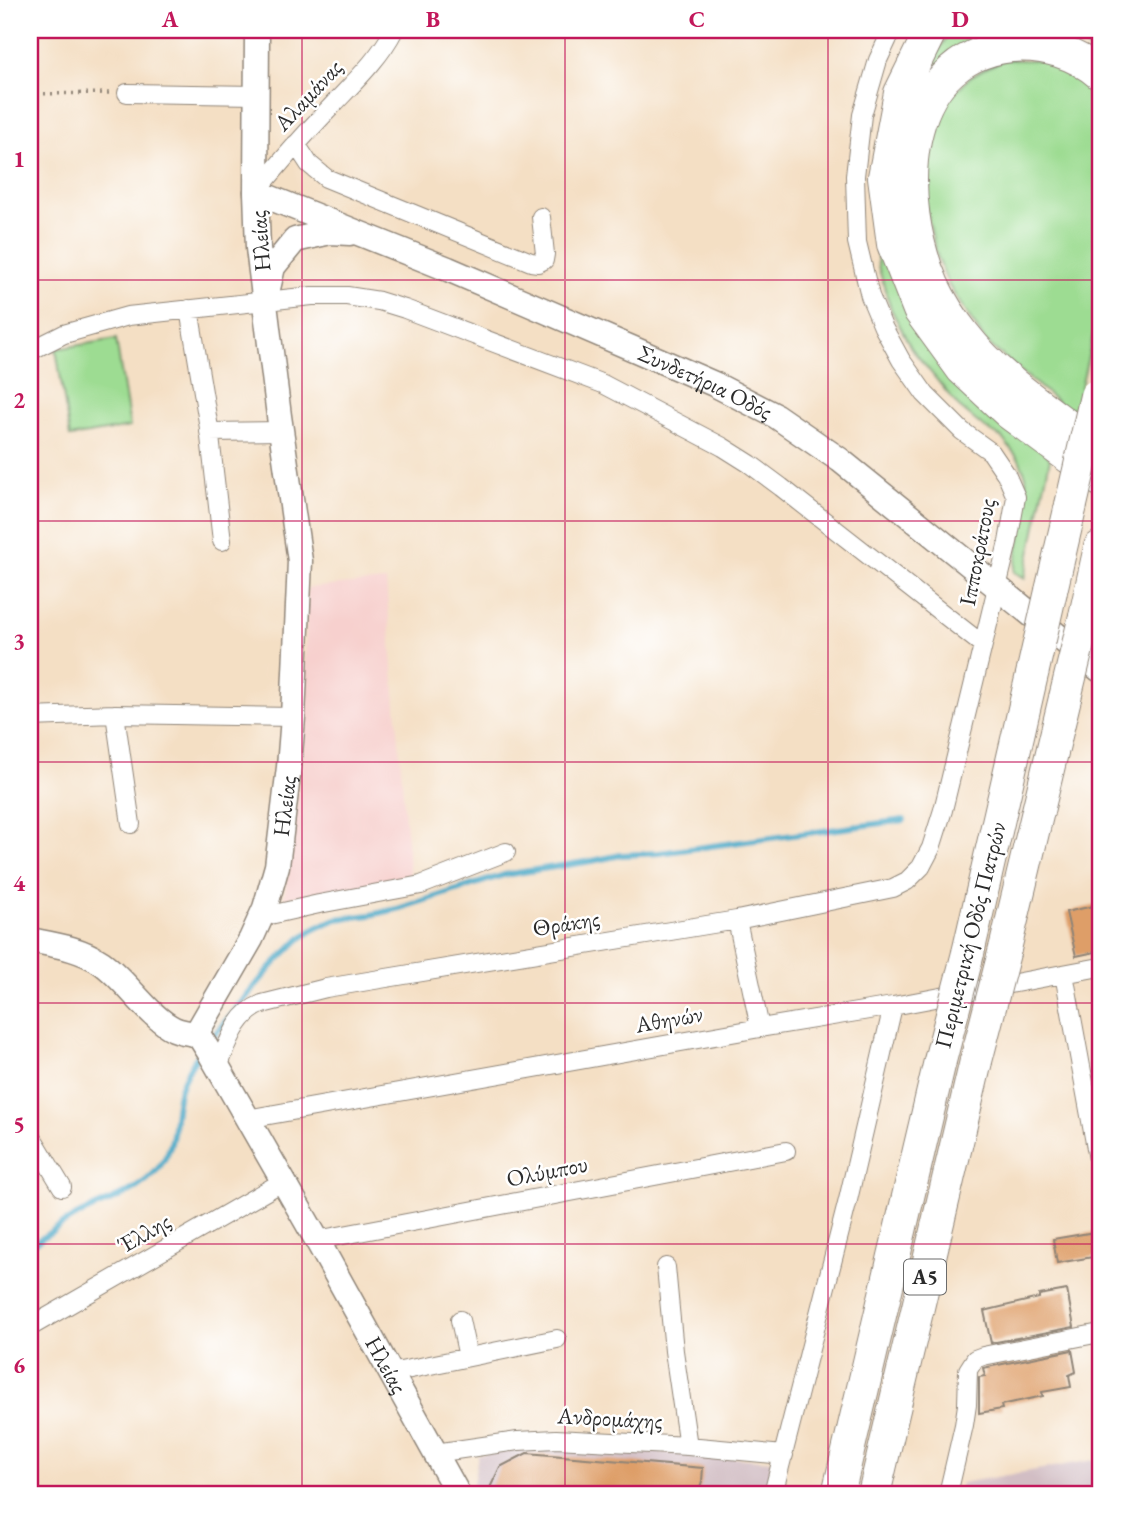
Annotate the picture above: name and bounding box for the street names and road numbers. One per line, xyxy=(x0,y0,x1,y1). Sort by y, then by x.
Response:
street label: Αλαμάνας xyxy=(267,53,349,138)
street label: Ηλείας xyxy=(242,209,278,273)
street label: Συνδετήρια Οδός xyxy=(634,338,778,427)
street label: Ιπποκράτους xyxy=(952,496,1002,608)
street label: Ηλείας xyxy=(266,774,303,838)
street label: Περιμετρική Οδός Πατρών xyxy=(927,819,1013,1051)
street label: Θράκης xyxy=(530,903,602,943)
street label: Αθηνών xyxy=(632,998,705,1040)
street label: Ολύμπου xyxy=(504,1148,590,1194)
street label: Έλλης xyxy=(112,1206,176,1260)
road number: Α5 xyxy=(904,1260,946,1294)
street label: Ηλείας xyxy=(358,1331,414,1399)
street label: Ανδρομάχης xyxy=(556,1400,663,1436)

